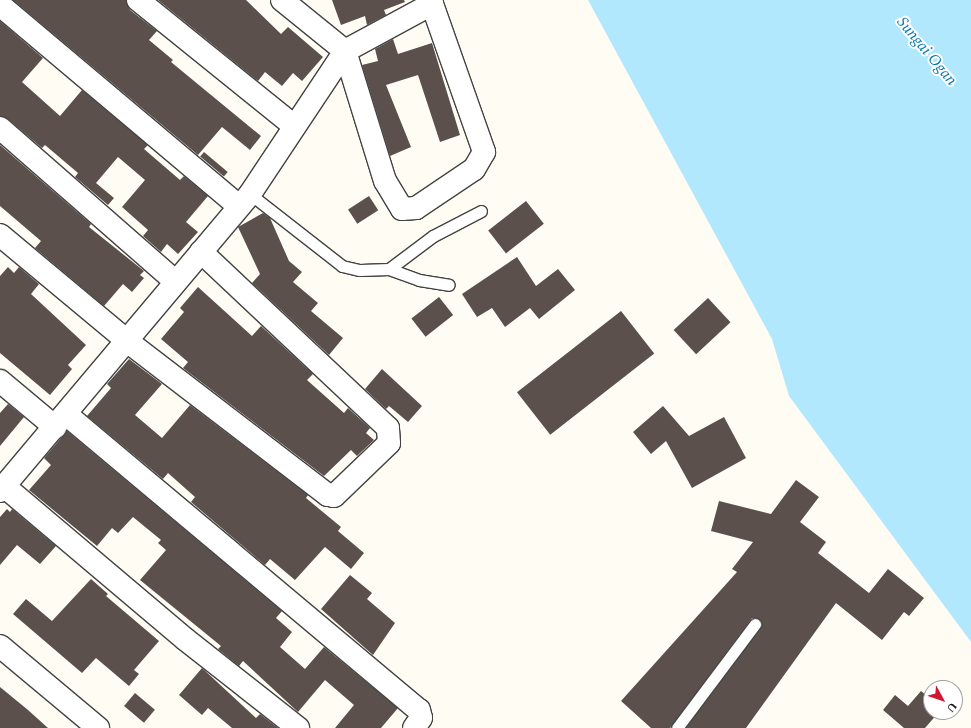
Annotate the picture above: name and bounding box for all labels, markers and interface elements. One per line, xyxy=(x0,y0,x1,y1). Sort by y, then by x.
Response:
water label: Sungai Ogan xyxy=(893,13,961,89)
north arrow xyxy=(923,680,963,720)
text: U xyxy=(942,698,961,716)

